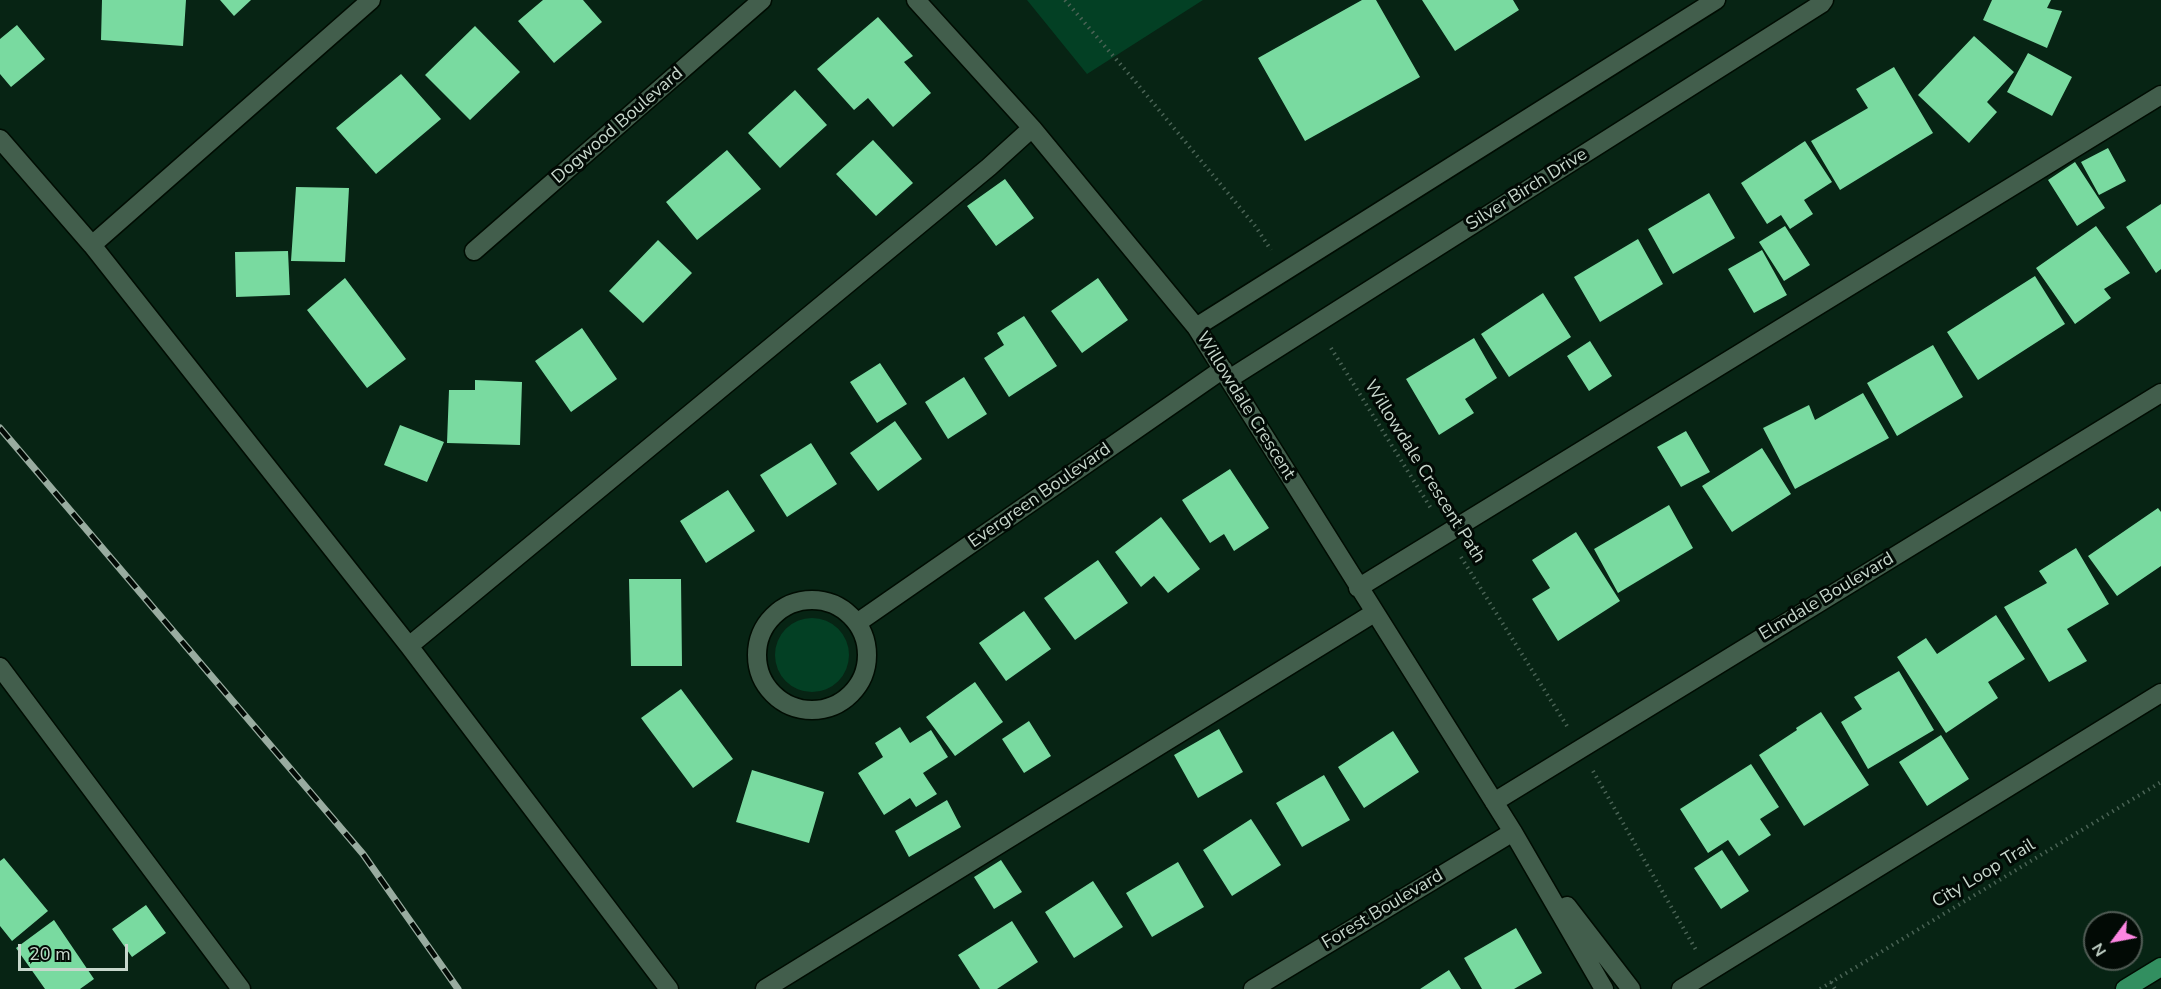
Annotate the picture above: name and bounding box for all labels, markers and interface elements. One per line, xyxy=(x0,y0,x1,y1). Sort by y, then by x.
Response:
street label: Dogwood Boulevard xyxy=(548,63,688,189)
street label: Silver Birch Drive xyxy=(1462,144,1592,236)
street label: Willowdale Crescent xyxy=(1191,328,1299,484)
street label: Willowdale Crescent Path xyxy=(1359,377,1489,567)
street label: Evergreen Boulevard xyxy=(965,439,1115,553)
street label: Elmdale Boulevard xyxy=(1756,548,1898,646)
street label: City Loop Trail xyxy=(1929,835,2039,913)
street label: Forest Boulevard xyxy=(1319,865,1447,955)
north arrow xyxy=(2083,911,2143,971)
scale bar xyxy=(21,932,130,970)
text: N xyxy=(2087,939,2112,960)
text: 20 m xyxy=(29,942,71,966)

